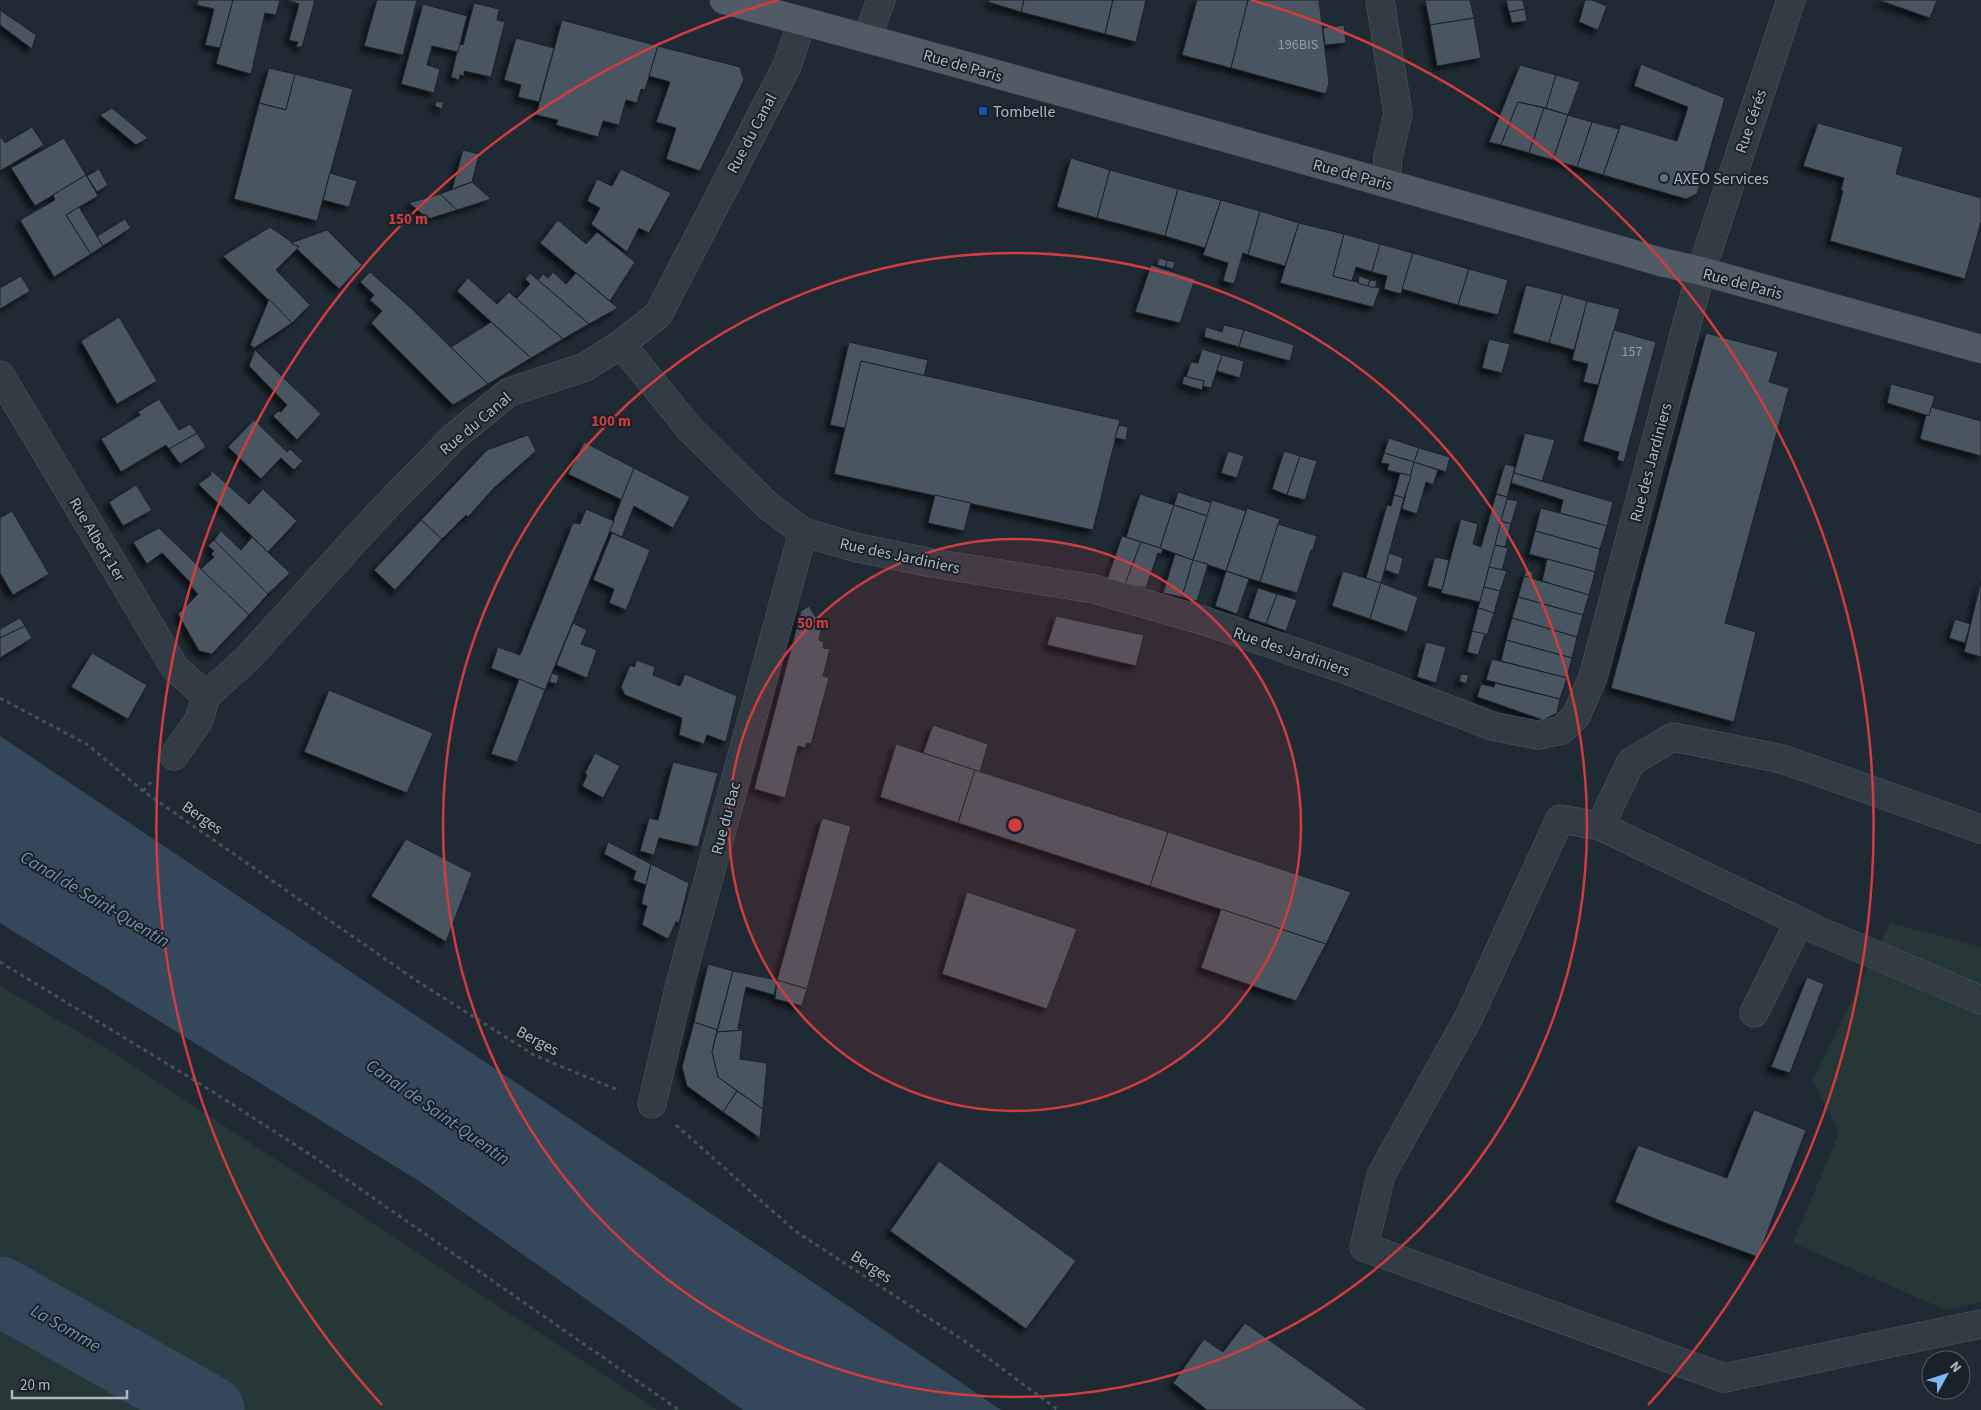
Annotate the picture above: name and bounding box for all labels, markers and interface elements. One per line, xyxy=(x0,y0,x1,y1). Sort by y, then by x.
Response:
house number: 196BIS xyxy=(1278,35,1318,55)
street label: Rue de Paris xyxy=(920,44,1005,88)
street label: Rue Cérés xyxy=(1730,86,1772,156)
street label: Rue du Canal xyxy=(722,90,782,177)
place label: Tombelle xyxy=(993,101,1055,123)
marker: Tombelle xyxy=(977,105,989,117)
street label: Rue de Paris xyxy=(1310,154,1395,196)
place label: AXEO Services xyxy=(1674,168,1769,190)
marker: AXEO Services xyxy=(1658,172,1670,184)
text: 150 m xyxy=(388,209,428,230)
street label: Rue de Paris xyxy=(1700,263,1785,305)
house number: 157 xyxy=(1622,342,1642,362)
street label: Rue du Canal xyxy=(435,387,516,460)
street label: Rue des Jardiniers xyxy=(1624,400,1678,524)
text: 100 m xyxy=(591,411,631,432)
street label: Rue Albert 1er xyxy=(63,494,131,586)
street label: Rue des Jardiniers xyxy=(838,532,962,580)
text: 50 m xyxy=(797,613,829,634)
street label: Rue des Jardiniers xyxy=(1230,622,1353,682)
street label: Rue du Bac xyxy=(706,779,746,857)
street label: Berges xyxy=(178,796,227,840)
centre of rings xyxy=(1006,816,1024,834)
water label: Canal de Saint-Quentin xyxy=(15,845,174,954)
street label: Berges xyxy=(512,1021,563,1061)
water label: Canal de Saint-Quentin xyxy=(361,1053,515,1171)
street label: Berges xyxy=(846,1245,897,1289)
water label: La Somme xyxy=(26,1298,106,1359)
north arrow xyxy=(1921,1350,1971,1400)
text: N xyxy=(1945,1357,1966,1377)
scale bar xyxy=(12,1368,128,1400)
text: 20 m xyxy=(20,1375,50,1396)

